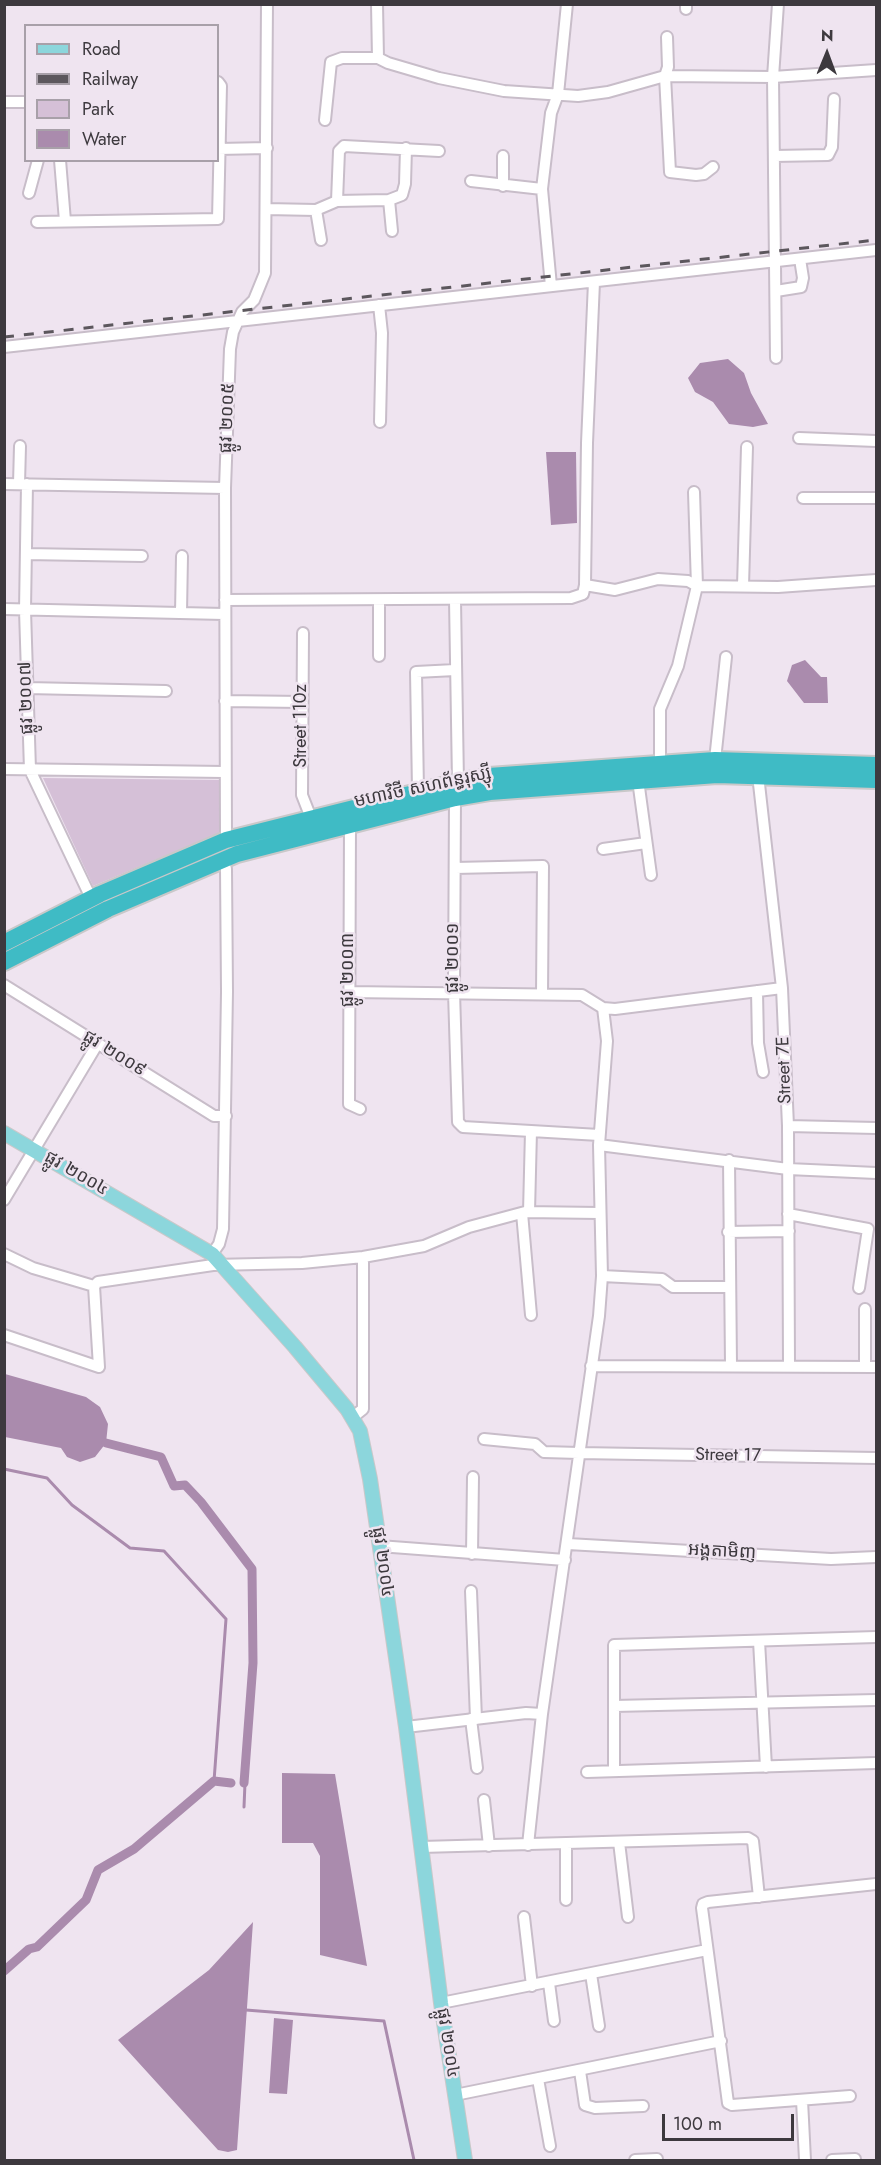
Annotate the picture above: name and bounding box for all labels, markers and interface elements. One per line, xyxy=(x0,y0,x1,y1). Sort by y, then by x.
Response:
legend xyxy=(24,24,219,162)
north arrow xyxy=(797,24,857,84)
text: N xyxy=(821,24,834,47)
text: Road xyxy=(82,36,121,62)
text: Railway xyxy=(82,66,138,92)
text: Park xyxy=(82,96,114,122)
text: Water xyxy=(82,126,126,152)
street label: ផ្លូវ ២០០៥ xyxy=(216,382,240,454)
street label: ផ្លូវ ២០០៧ xyxy=(15,661,39,735)
street label: Street 110z xyxy=(291,684,313,768)
street label: មហាវិថី សហព័ន្ធរុស្ស៊ី xyxy=(352,763,494,813)
street label: ផ្លូវ ២០០១ xyxy=(443,923,465,993)
street label: ផ្លូវ ២០០៣ xyxy=(338,933,360,1007)
street label: ផ្លូវ ២០០៩ xyxy=(78,1026,150,1082)
street label: Street 7E xyxy=(773,1036,797,1104)
street label: ផ្លូវ ២០០៤ xyxy=(40,1147,112,1201)
street label: Street 17 xyxy=(695,1445,761,1467)
street label: ផ្លូវ ២០០៤ xyxy=(366,1526,398,1598)
street label: អង្គតាមិញ xyxy=(687,1539,757,1565)
street label: ផ្លូវ ២០០៤ xyxy=(431,2006,463,2080)
scale bar xyxy=(665,2102,797,2140)
text: 100 m xyxy=(673,2111,722,2137)

